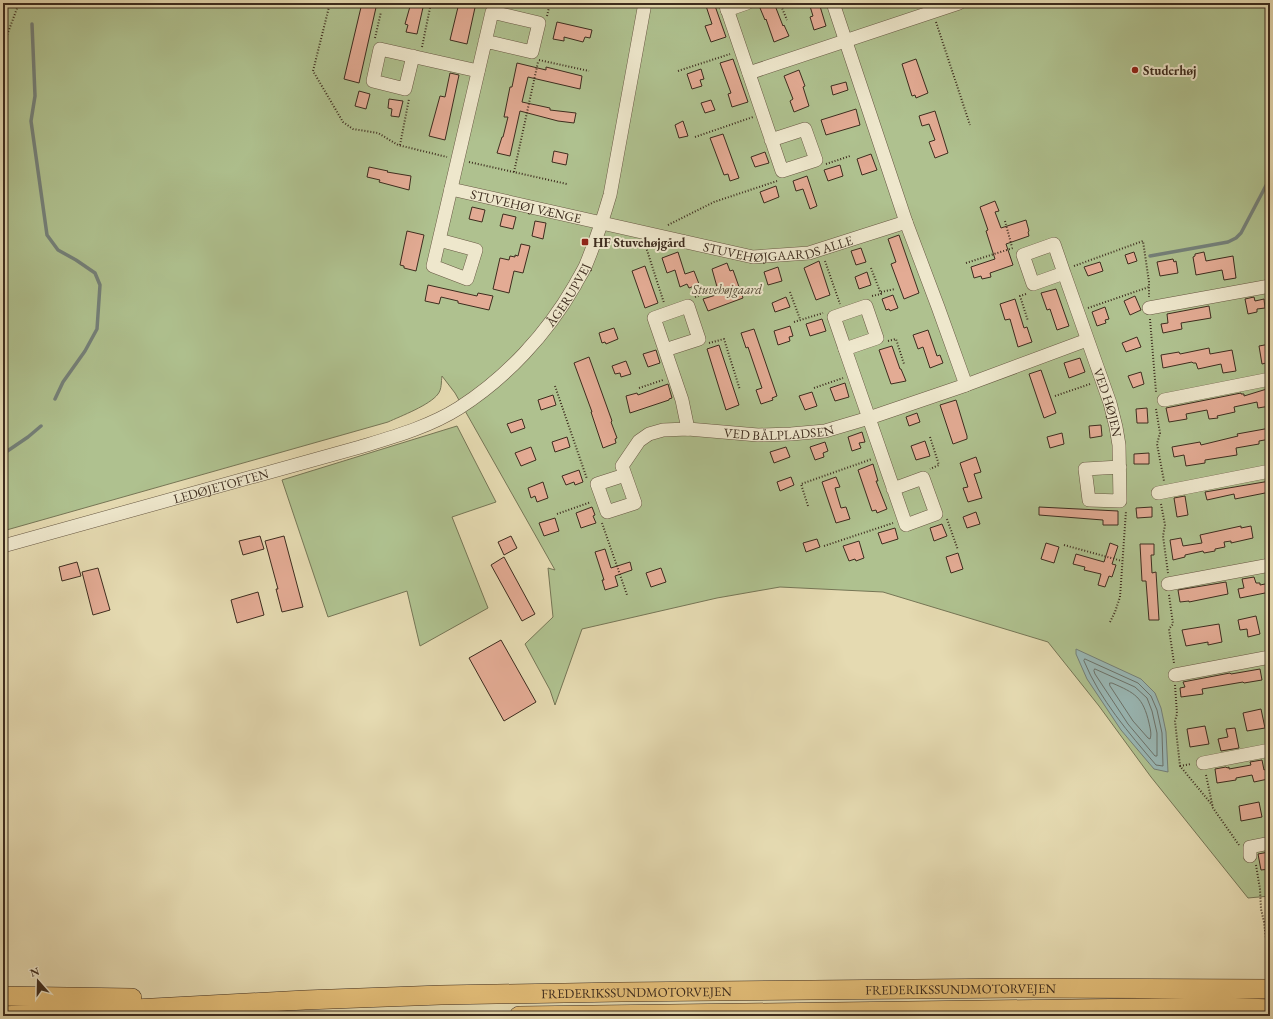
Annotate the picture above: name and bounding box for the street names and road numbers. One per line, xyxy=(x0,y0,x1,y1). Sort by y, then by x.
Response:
street label: STUVEHØJ VÆNGE xyxy=(469,185,583,227)
street label: STUVEHØJGAARDS ALLE xyxy=(702,231,855,265)
street label: ÅGERUPVEJ xyxy=(541,260,594,331)
street label: VED HØJEN xyxy=(1090,366,1126,439)
street label: VED BÅLPLADSEN xyxy=(723,420,837,444)
street label: LEDØJETOFTEN xyxy=(171,464,271,507)
street label: FREDERIKSSUNDMOTORVEJEN xyxy=(865,979,1056,998)
street label: FREDERIKSSUNDMOTORVEJEN xyxy=(541,982,733,1002)

